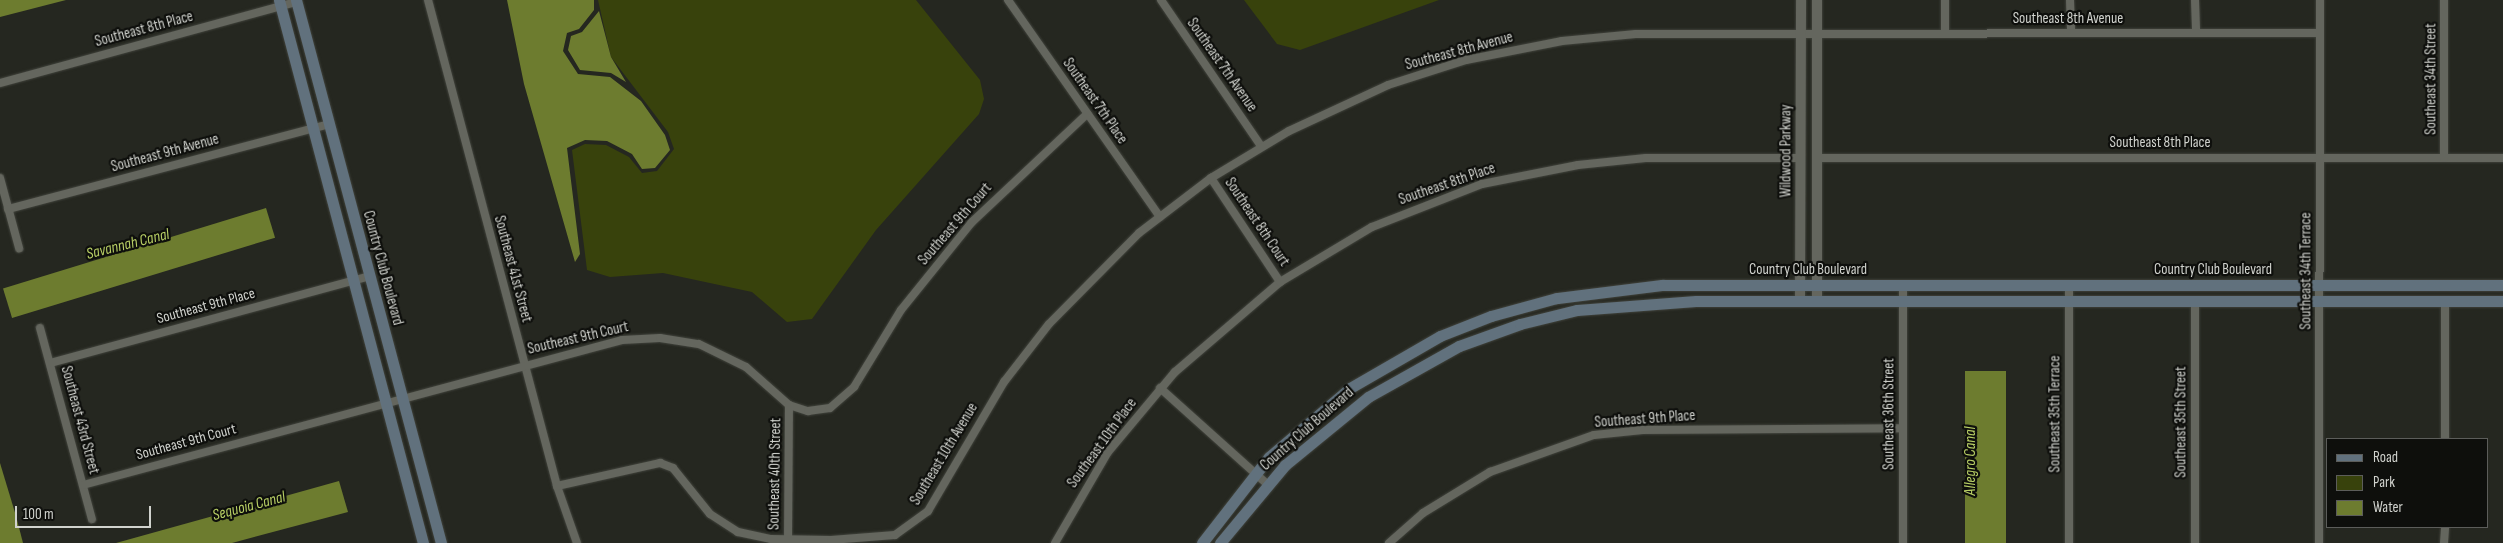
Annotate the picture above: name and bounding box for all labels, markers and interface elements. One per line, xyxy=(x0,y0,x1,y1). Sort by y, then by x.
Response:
street label: Southeast 8th Place xyxy=(93,7,195,51)
street label: Southeast 8th Avenue xyxy=(2013,10,2123,28)
street label: Southeast 7th Avenue xyxy=(1183,15,1261,115)
street label: Southeast 34th Street xyxy=(2422,23,2440,135)
street label: Southeast 8th Avenue xyxy=(1403,28,1515,74)
street label: Southeast 7th Place xyxy=(1059,55,1131,147)
street label: Wildwood Parkway xyxy=(1777,105,1795,197)
street label: Southeast 9th Avenue xyxy=(109,130,221,176)
street label: Southeast 8th Place xyxy=(2110,134,2210,152)
street label: Southeast 8th Place xyxy=(1396,159,1498,209)
street label: Southeast 8th Court xyxy=(1221,174,1293,270)
street label: Southeast 9th Court xyxy=(914,179,996,269)
street label: Country Club Boulevard xyxy=(359,209,407,327)
street label: Southeast 34th Terrace xyxy=(2297,212,2315,330)
street label: Southeast 41st Street xyxy=(490,214,536,324)
water label: Savannah Canal xyxy=(85,225,171,265)
street label: Country Club Boulevard xyxy=(1749,261,1867,279)
street label: Country Club Boulevard xyxy=(2154,261,2272,279)
street label: Southeast 9th Place xyxy=(155,284,257,328)
street label: Southeast 9th Court xyxy=(526,318,630,358)
street label: Southeast 35th Terrace xyxy=(2046,356,2064,472)
street label: Southeast 36th Street xyxy=(1880,358,1898,470)
street label: Southeast 43rd Street xyxy=(57,364,103,476)
street label: Southeast 35th Street xyxy=(2172,366,2190,478)
street label: Country Club Boulevard xyxy=(1257,384,1357,474)
street label: Southeast 10th Place xyxy=(1063,395,1141,491)
street label: Southeast 10th Avenue xyxy=(906,400,982,508)
street label: Southeast 9th Place xyxy=(1594,406,1696,432)
street label: Southeast 40th Street xyxy=(765,418,785,530)
street label: Southeast 9th Court xyxy=(134,420,238,464)
water label: Allegro Canal xyxy=(1961,427,1981,495)
legend xyxy=(2326,438,2488,528)
text: Road xyxy=(2373,448,2398,467)
text: Park xyxy=(2373,473,2395,492)
water label: Sequoia Canal xyxy=(211,488,287,526)
scale bar xyxy=(18,496,154,528)
text: Water xyxy=(2373,498,2403,517)
text: 100 m xyxy=(23,505,54,524)

